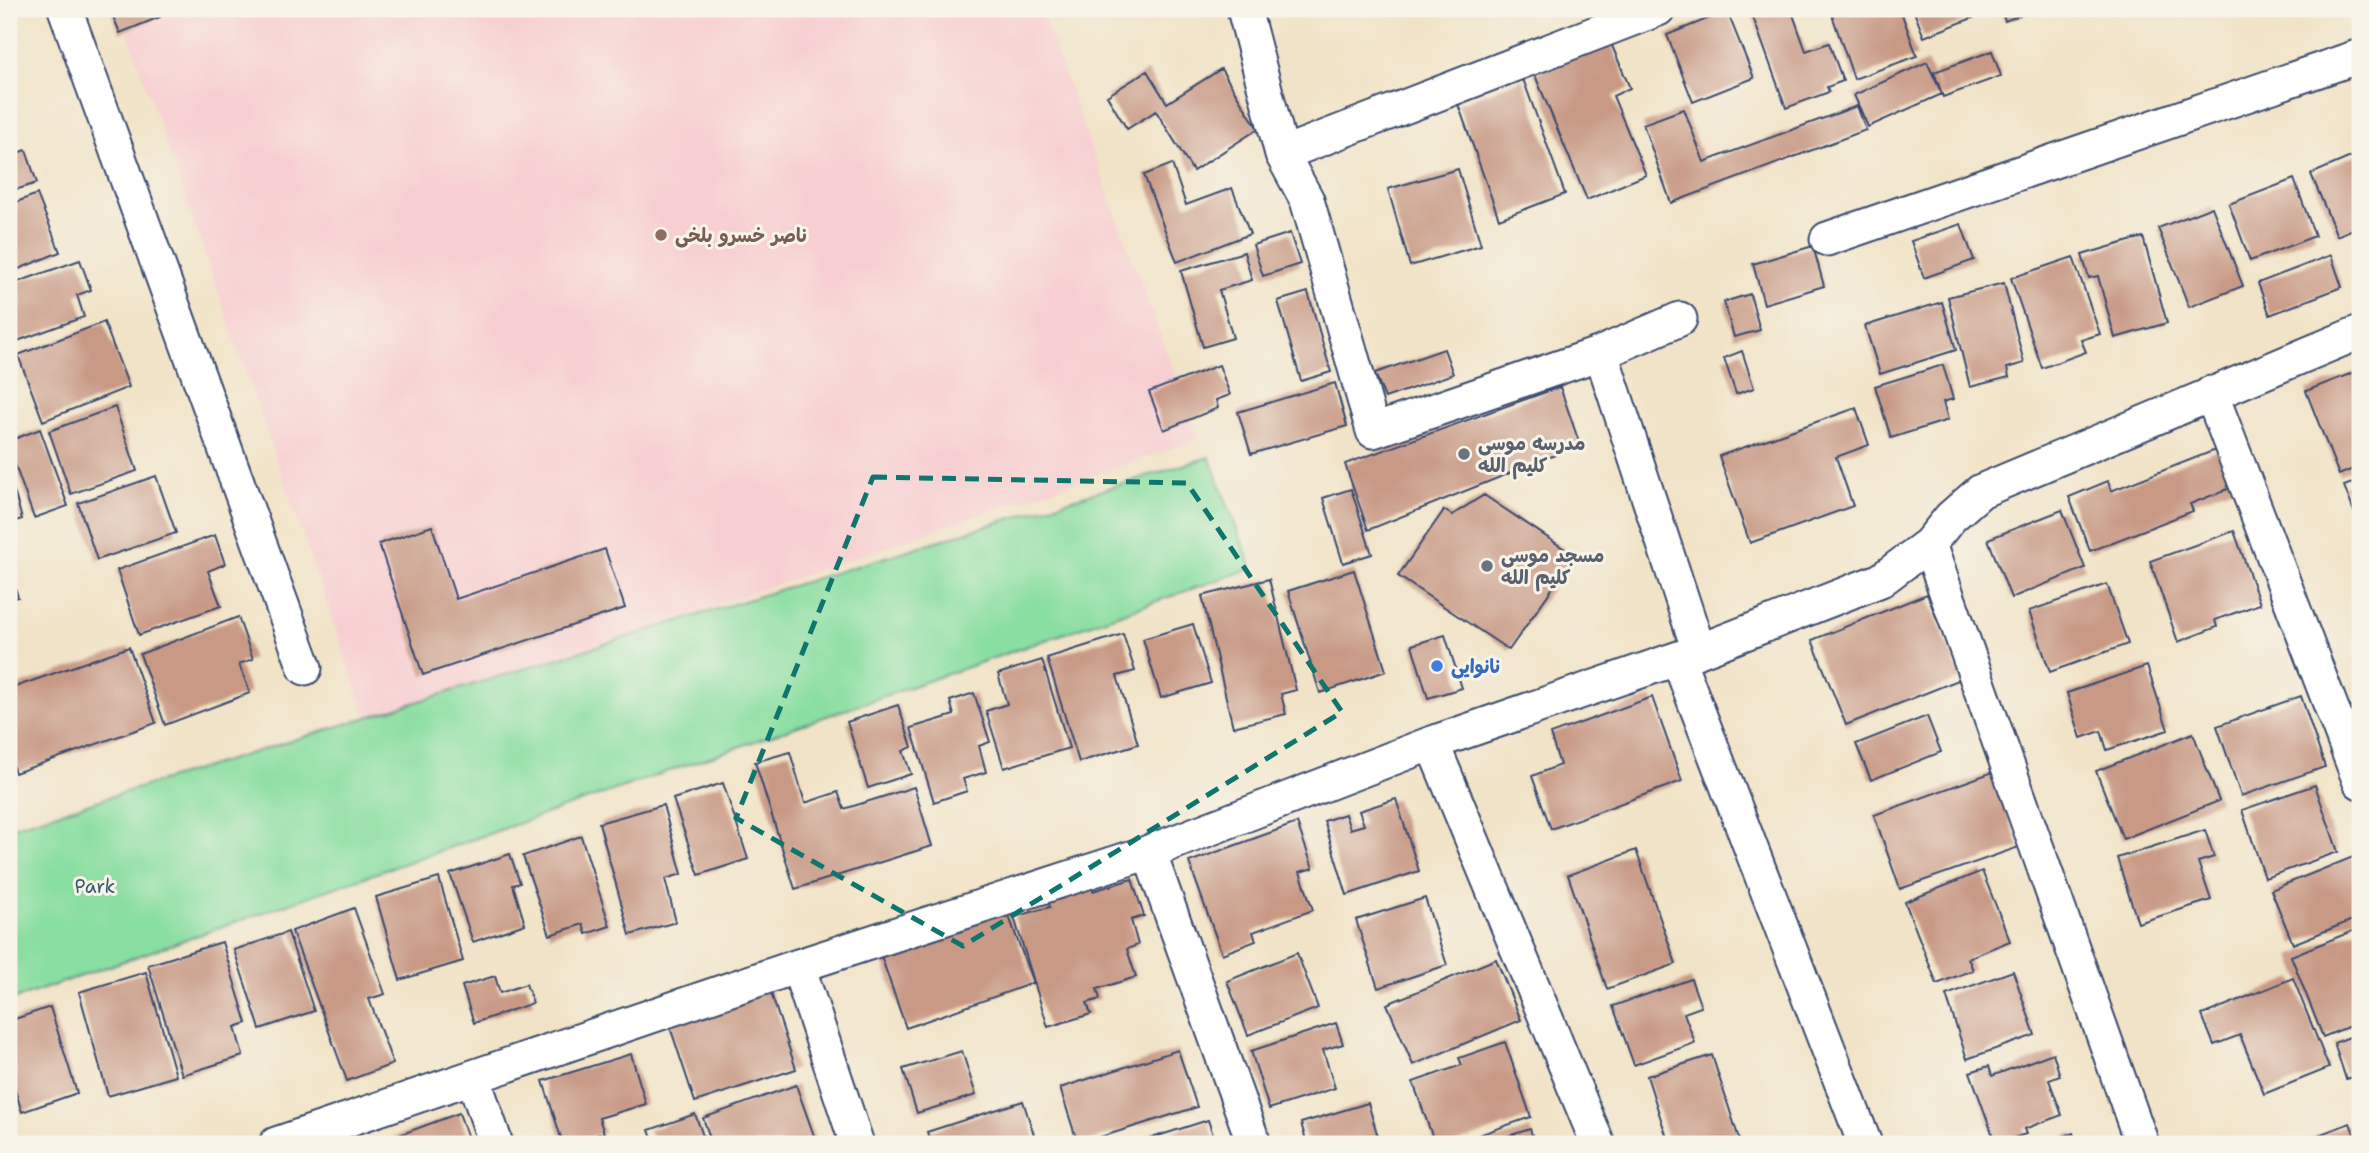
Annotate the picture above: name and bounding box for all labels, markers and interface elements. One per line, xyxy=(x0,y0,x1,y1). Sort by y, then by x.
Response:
place label: ناصر خسرو بلخی xyxy=(675,223,808,248)
marker: ناصر خسرو بلخی xyxy=(653,227,669,243)
place label: مدرسه موسی کلیم الله xyxy=(1478,431,1585,480)
marker: مدرسه موسی کلیم الله xyxy=(1456,446,1472,462)
place label: مسجد موسی کلیم الله xyxy=(1501,543,1604,592)
marker: مسجد موسی کلیم الله xyxy=(1479,558,1495,574)
place label: نانوایی xyxy=(1451,654,1502,679)
marker: نانوایی xyxy=(1429,658,1445,674)
park label: Park xyxy=(75,874,115,899)

